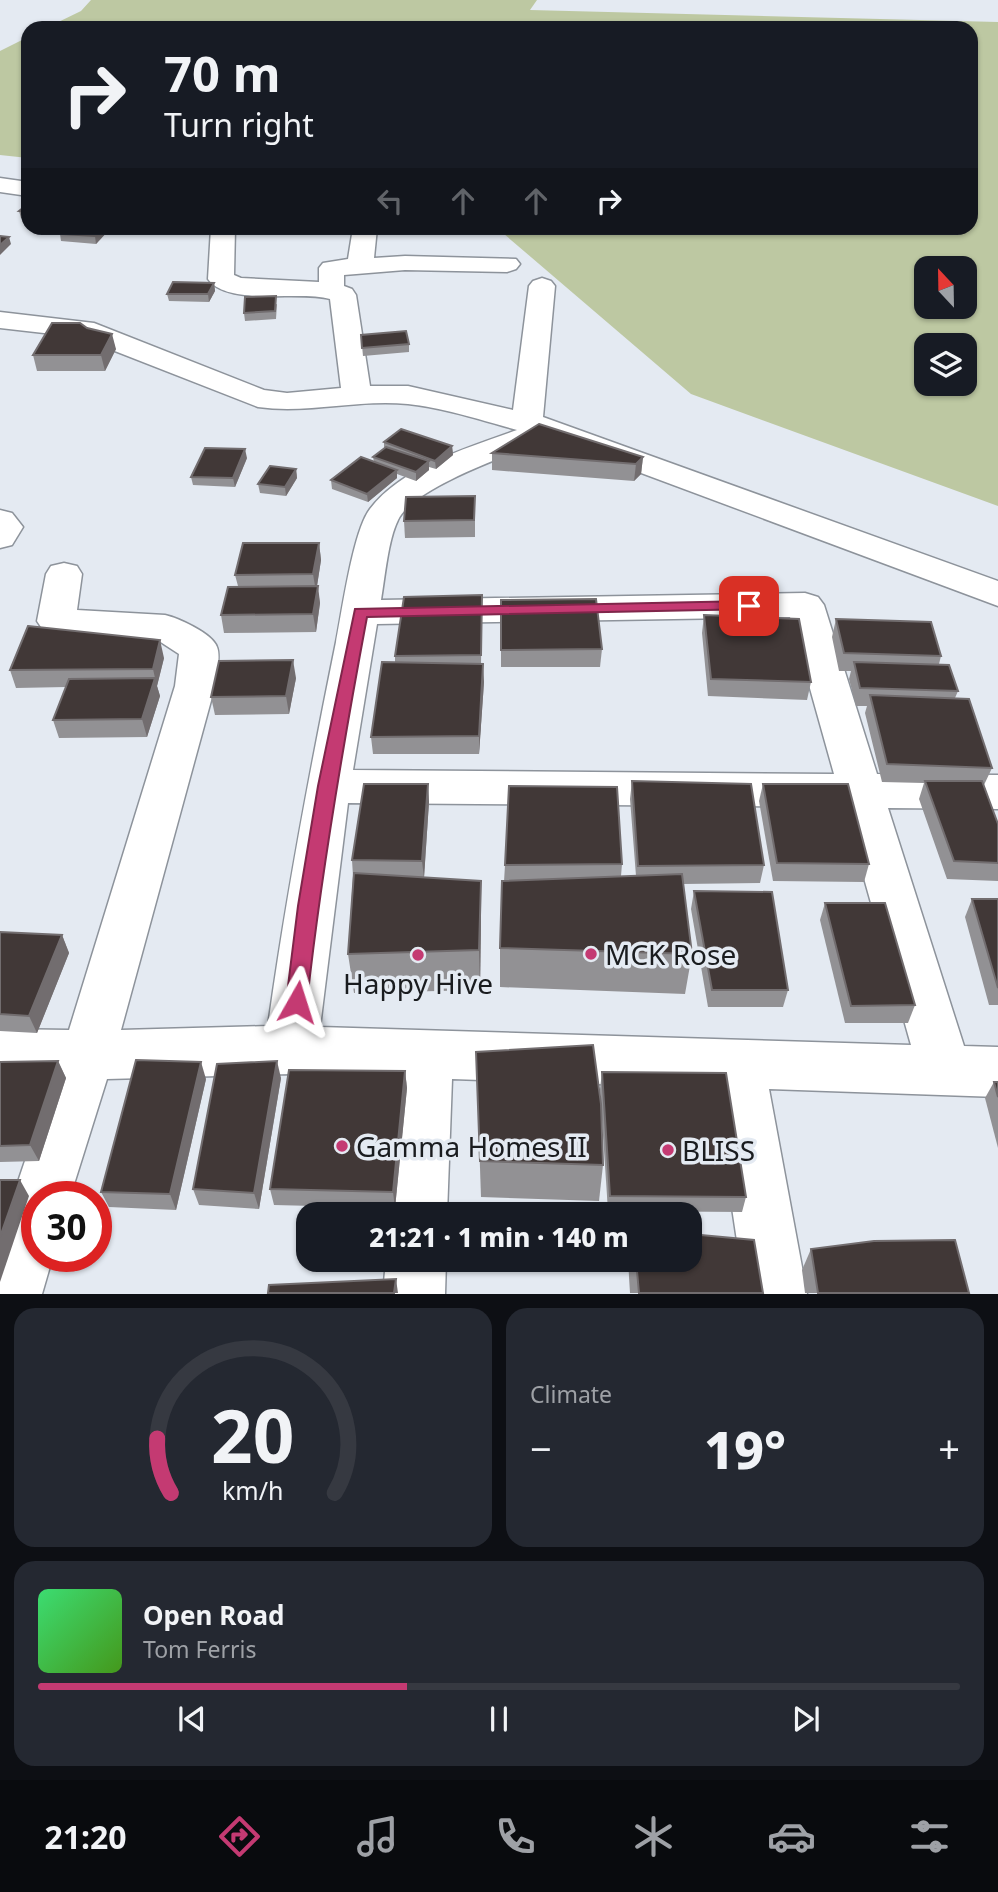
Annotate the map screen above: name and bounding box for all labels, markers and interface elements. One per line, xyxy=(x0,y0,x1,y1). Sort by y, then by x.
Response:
text: 70 m xyxy=(164,40,281,106)
icon: right xyxy=(49,49,140,140)
text: Turn right xyxy=(164,103,314,146)
icon: left xyxy=(371,182,409,220)
icon: ahead xyxy=(444,182,482,220)
icon: ahead xyxy=(517,182,555,220)
icon: right xyxy=(590,182,628,220)
north arrow xyxy=(914,256,976,318)
map controls xyxy=(914,256,977,396)
button: layers xyxy=(914,333,977,396)
pin xyxy=(719,576,779,636)
icon: arrive xyxy=(730,587,768,625)
place label: MCK Rose xyxy=(605,935,736,973)
marker: MCK Rose xyxy=(583,946,599,962)
marker: Happy Hive xyxy=(410,947,426,963)
place label: Happy Hive xyxy=(343,964,493,1002)
position arrow xyxy=(260,965,334,1039)
place label: Gamma Homes II xyxy=(356,1127,587,1165)
place label: BLISS xyxy=(682,1131,755,1169)
marker: Gamma Homes II xyxy=(334,1138,350,1154)
marker: BLISS xyxy=(660,1142,676,1158)
speed limit sign: 30 xyxy=(21,1181,112,1272)
text: 21:21 · 1 min · 140 m xyxy=(369,1219,629,1255)
text: Climate xyxy=(530,1378,612,1410)
text: 20 xyxy=(211,1386,295,1485)
text: 19° xyxy=(704,1413,786,1484)
text: − xyxy=(530,1422,552,1474)
text: + xyxy=(938,1422,960,1474)
text: km/h xyxy=(222,1473,284,1507)
text: Open Road xyxy=(143,1597,285,1633)
text: Tom Ferris xyxy=(143,1633,256,1665)
icon: previous xyxy=(173,1700,211,1738)
icon: pause xyxy=(480,1700,518,1738)
icon: next xyxy=(787,1700,825,1738)
icon: directions xyxy=(215,1812,264,1861)
icon: music xyxy=(353,1812,402,1861)
icon: phone xyxy=(491,1812,540,1861)
icon: climate xyxy=(629,1812,678,1861)
icon: car xyxy=(767,1812,816,1861)
icon: filters xyxy=(905,1812,954,1861)
text: 21:20 xyxy=(44,1815,127,1858)

